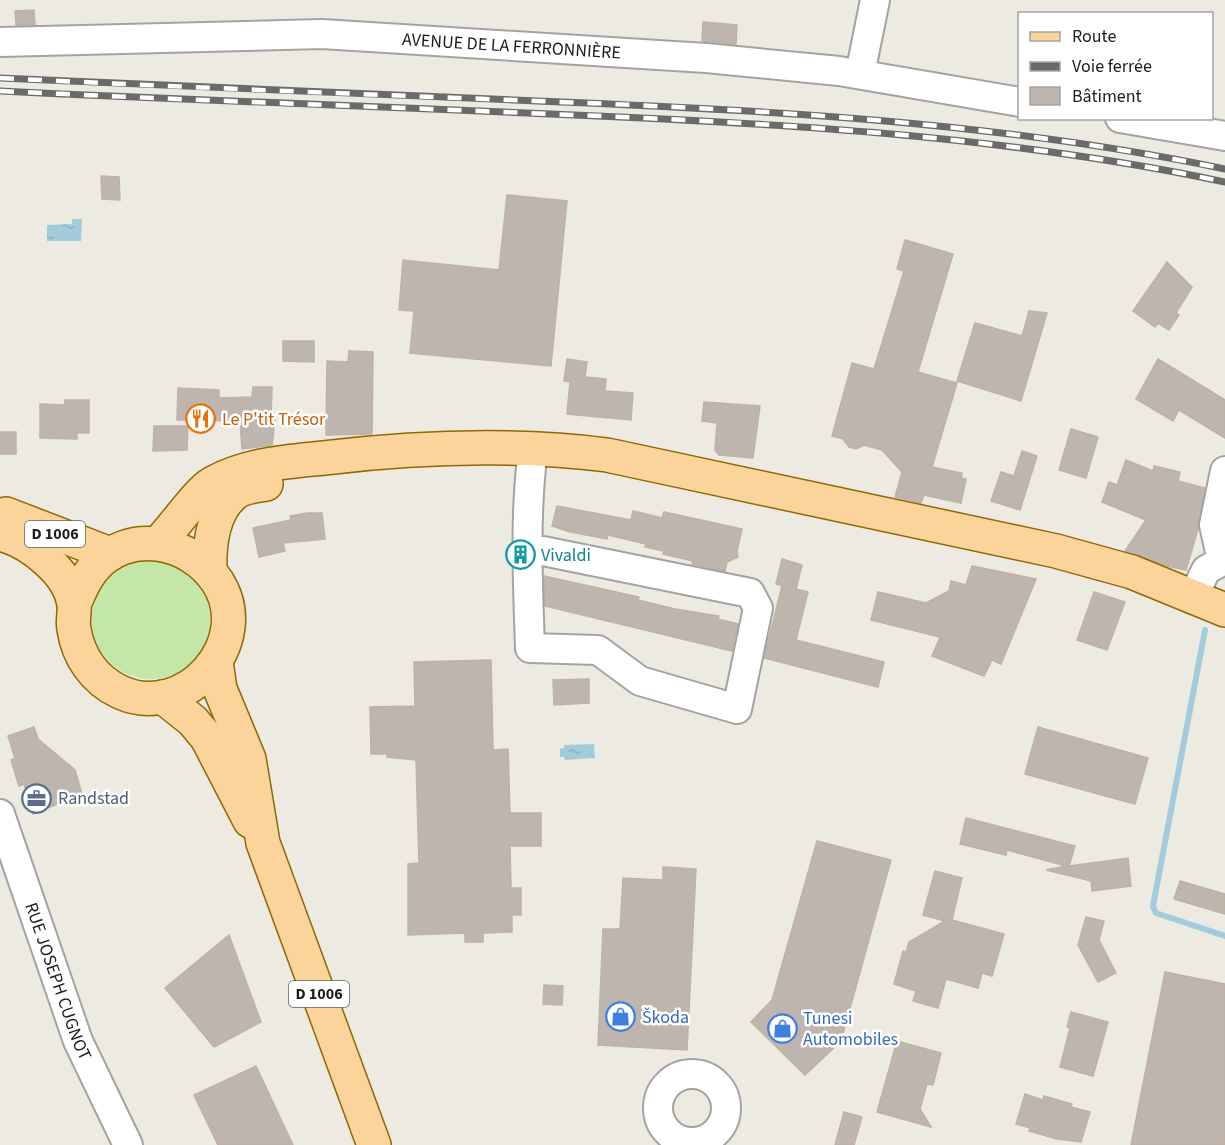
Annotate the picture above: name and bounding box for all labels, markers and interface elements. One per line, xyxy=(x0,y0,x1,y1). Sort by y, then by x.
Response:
legend xyxy=(1018,12,1213,120)
text: Route xyxy=(1072,24,1116,49)
street label: AVENUE DE LA FERRONNIÈRE xyxy=(401,27,622,65)
text: Voie ferrée xyxy=(1072,54,1152,79)
text: Bâtiment xyxy=(1072,84,1142,109)
restaurant icon: Le P'tit Trésor xyxy=(185,403,217,435)
place label: Le P'tit Trésor xyxy=(222,407,326,432)
road number: D 1006 xyxy=(25,521,85,547)
building icon: Vivaldi xyxy=(504,539,536,571)
place label: Vivaldi xyxy=(541,543,591,568)
office icon: Randstad xyxy=(21,782,53,814)
place label: Randstad xyxy=(58,786,129,811)
street label: RUE JOSEPH CUGNOT xyxy=(19,899,98,1065)
road number: D 1006 xyxy=(289,981,349,1007)
shop icon: Škoda xyxy=(605,1001,637,1033)
place label: Škoda xyxy=(642,1005,689,1030)
place label: Tunesi Automobiles xyxy=(803,1006,898,1052)
shop icon: Tunesi Automobiles xyxy=(766,1012,798,1044)

